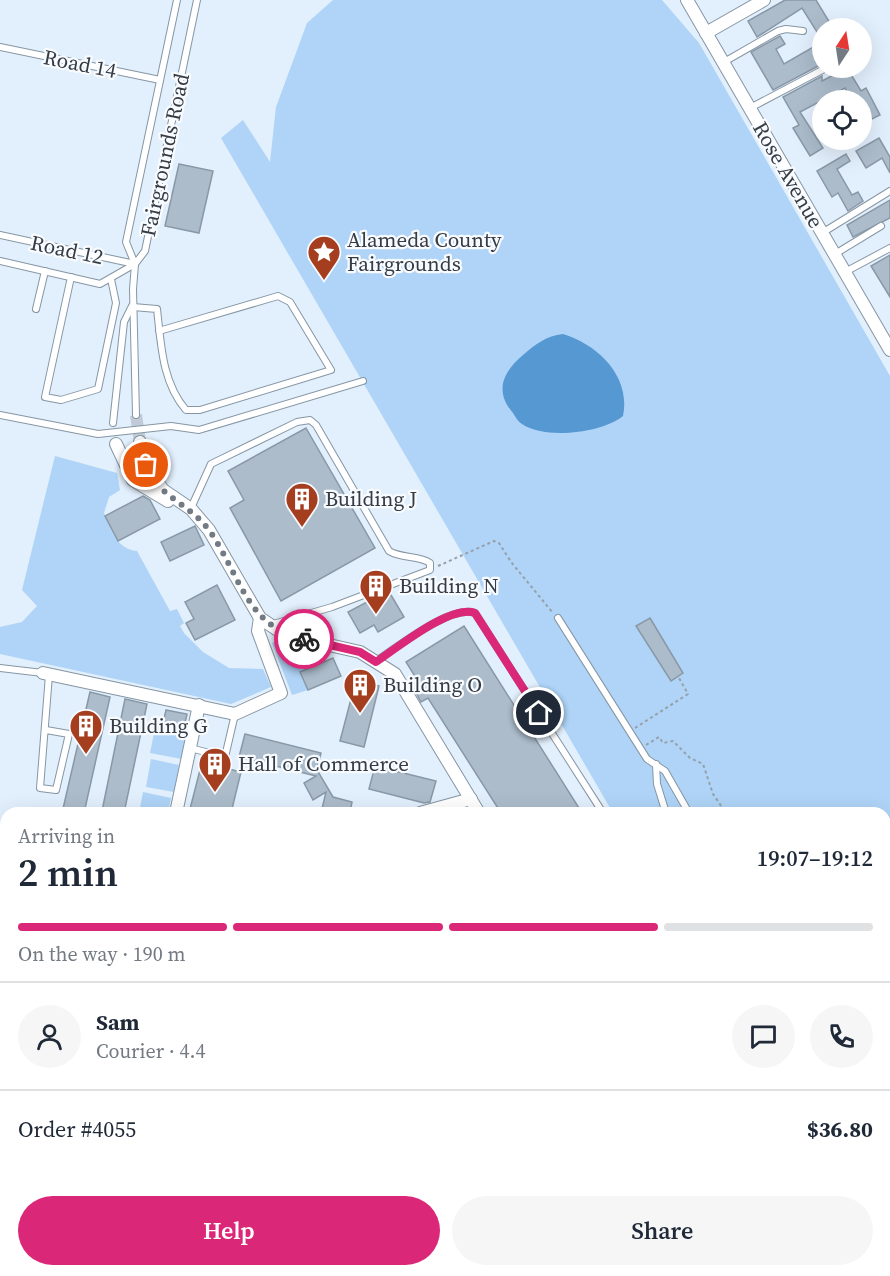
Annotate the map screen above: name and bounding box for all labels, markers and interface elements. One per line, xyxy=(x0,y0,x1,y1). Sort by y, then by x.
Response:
north arrow xyxy=(812,18,872,78)
map controls xyxy=(812,18,872,150)
street label: Road 14 xyxy=(41,42,119,85)
street label: Fairgrounds Road xyxy=(133,70,196,239)
button: locate xyxy=(812,90,872,150)
street label: Rose Avenue xyxy=(746,116,831,233)
place label: Alameda County Fairgrounds xyxy=(347,225,502,278)
street label: Road 12 xyxy=(28,228,106,271)
place icon: Alameda County Fairgrounds xyxy=(306,234,342,281)
pin xyxy=(120,439,171,490)
icon: bag xyxy=(129,448,162,481)
building icon: Building J xyxy=(284,481,320,528)
place label: Building J xyxy=(325,484,417,513)
building icon: Building N xyxy=(358,568,394,615)
place label: Building N xyxy=(399,571,499,600)
courier xyxy=(274,609,334,669)
icon: bike xyxy=(288,623,321,656)
building icon: Building O xyxy=(342,667,378,714)
place label: Building O xyxy=(383,670,482,699)
pin xyxy=(513,687,564,738)
icon: home xyxy=(522,696,555,729)
building icon: Building G xyxy=(68,708,104,755)
place label: Building G xyxy=(109,711,208,740)
building icon: Hall of Commerce xyxy=(197,746,233,793)
place label: Hall of Commerce xyxy=(238,749,409,778)
text: Arriving in xyxy=(18,822,115,850)
text: 19:07–19:12 xyxy=(757,843,873,873)
text: 2 min xyxy=(18,846,118,899)
text: On the way · 190 m xyxy=(18,940,185,968)
button: person xyxy=(18,1005,81,1068)
button: chat xyxy=(732,1005,795,1068)
button: phone xyxy=(810,1005,873,1068)
text: Sam xyxy=(96,1007,140,1037)
text: Courier · 4.4 xyxy=(96,1037,205,1065)
text: Order #4055 xyxy=(18,1114,136,1144)
text: $36.80 xyxy=(807,1114,873,1144)
button: Help xyxy=(18,1196,440,1265)
button: Share xyxy=(452,1196,873,1265)

